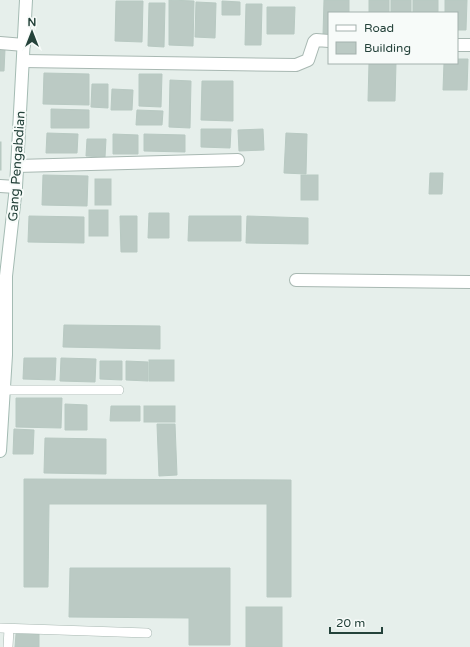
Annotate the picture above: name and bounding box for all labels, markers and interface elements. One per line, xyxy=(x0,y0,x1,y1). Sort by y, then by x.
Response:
north arrow xyxy=(12,12,52,52)
legend xyxy=(328,12,458,64)
text: N xyxy=(28,16,36,29)
text: Road xyxy=(364,21,394,35)
text: Building xyxy=(364,41,411,55)
street label: Gang Pengabdian xyxy=(5,110,29,222)
scale bar xyxy=(330,609,382,635)
text: 20 m xyxy=(336,616,365,630)

